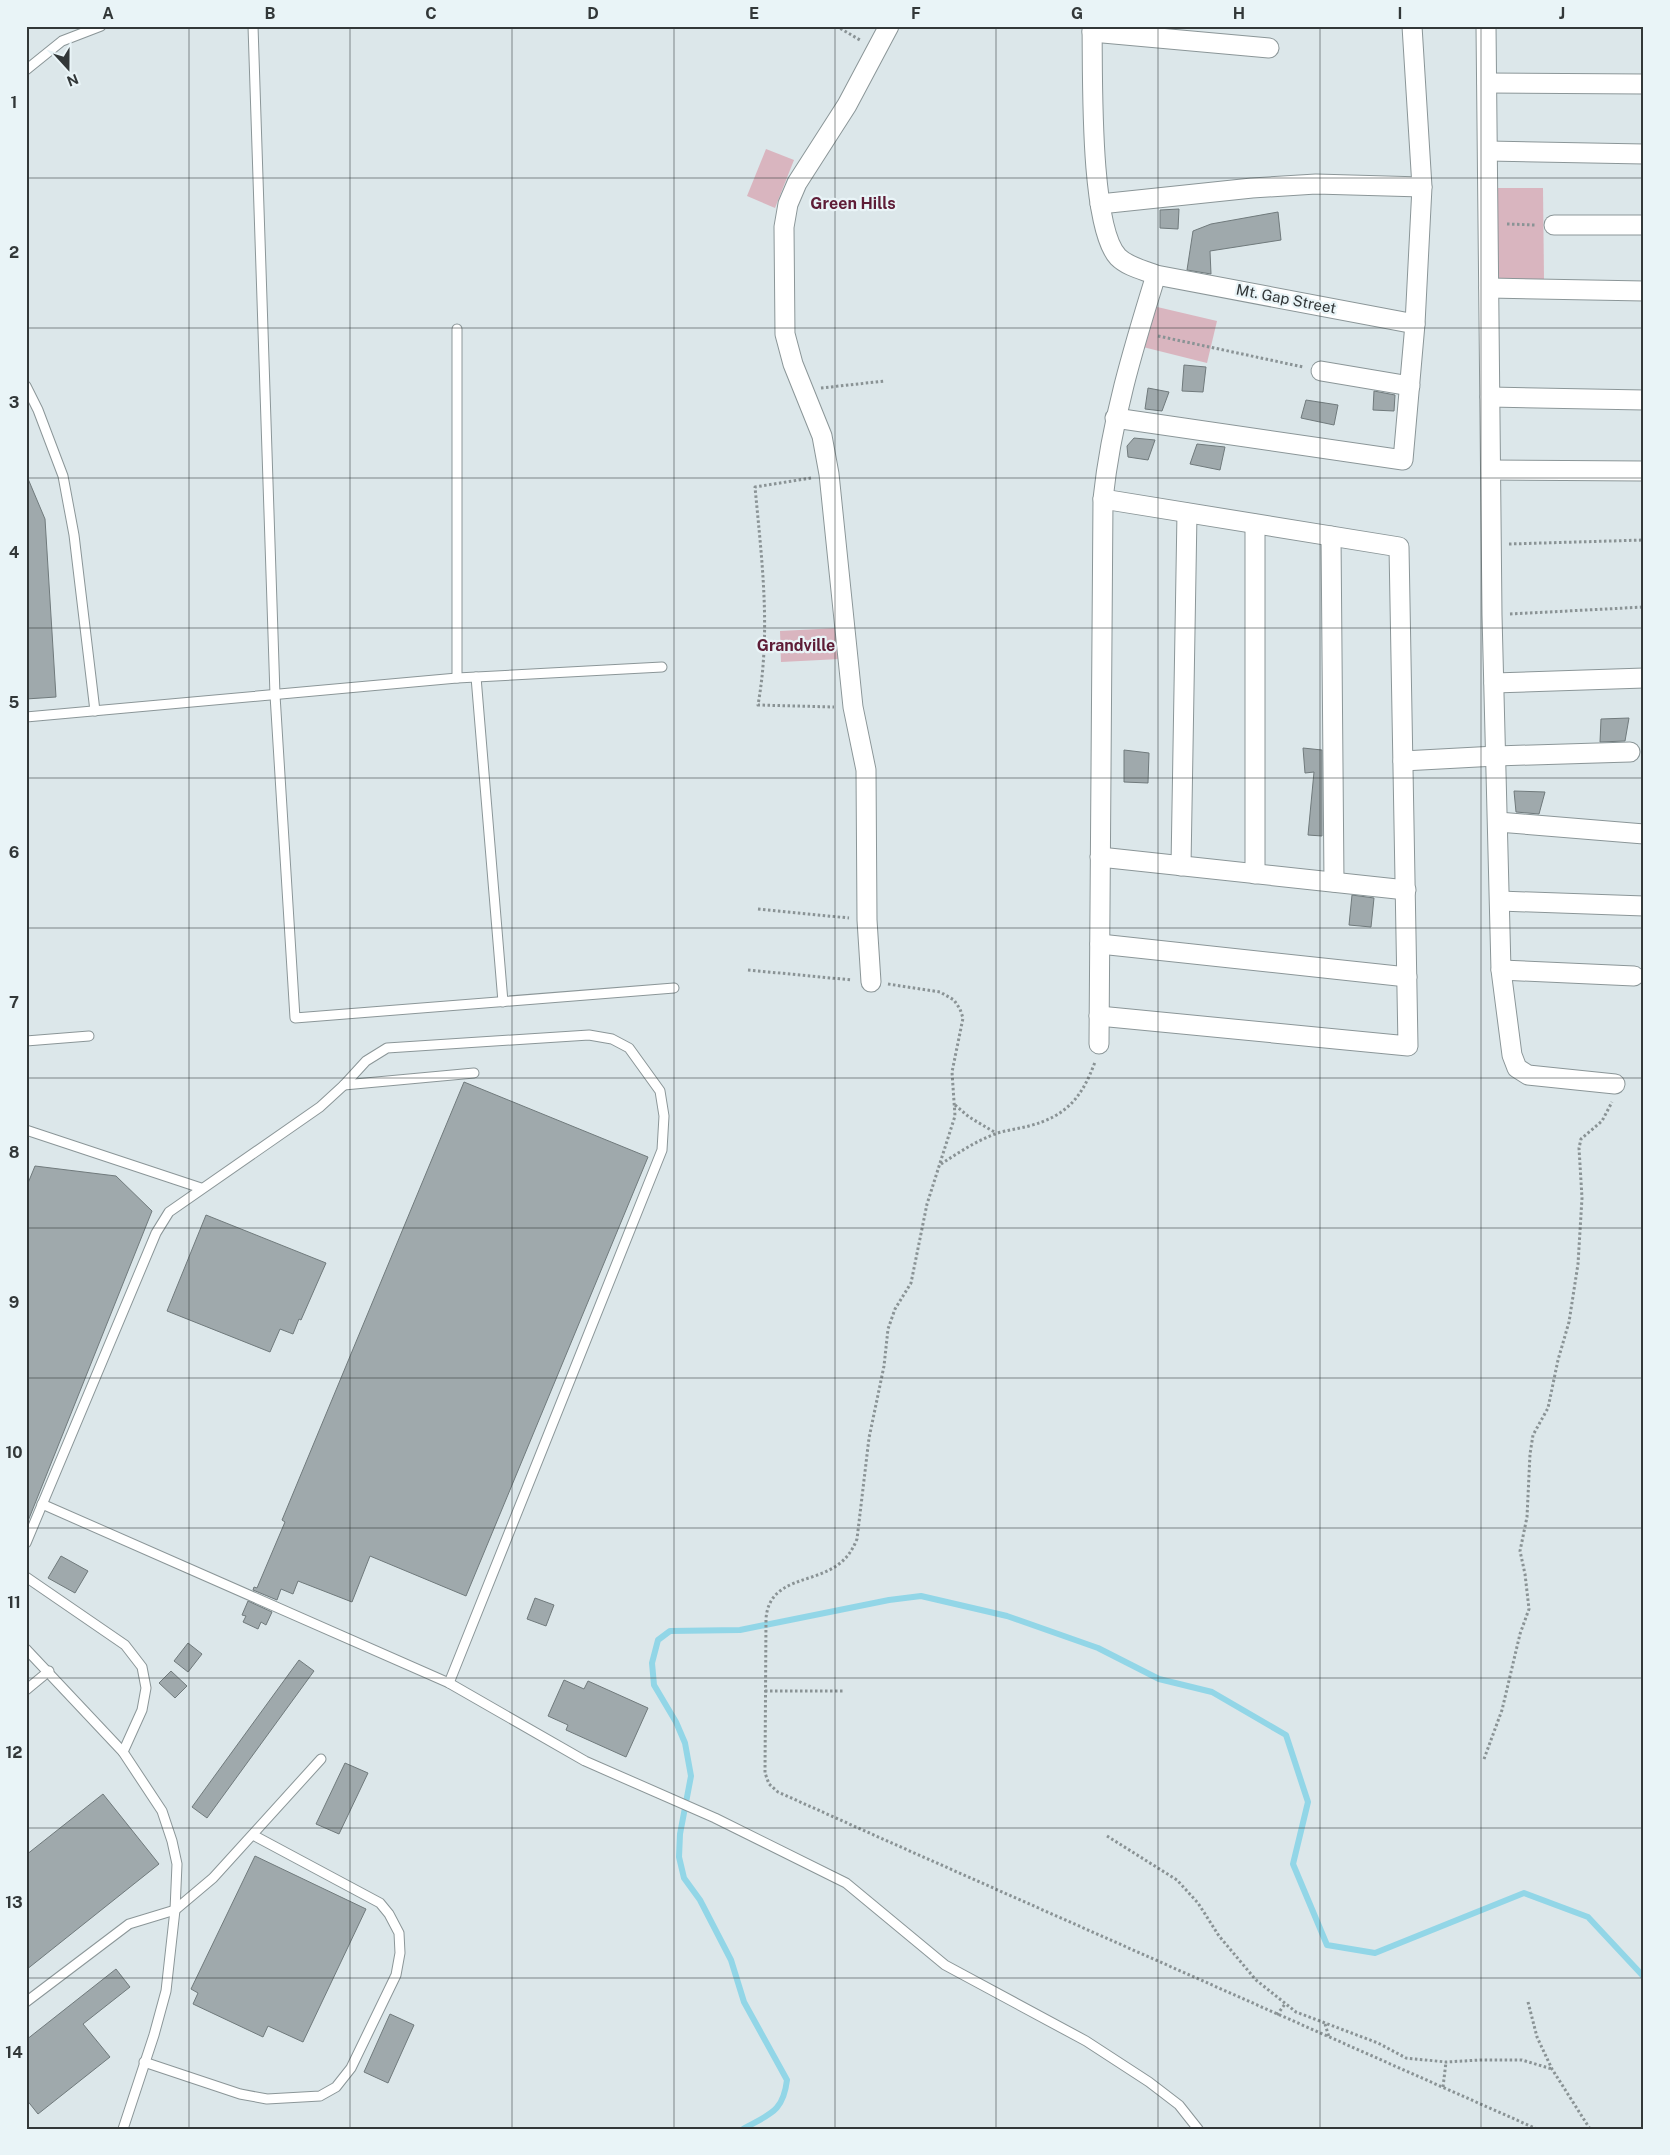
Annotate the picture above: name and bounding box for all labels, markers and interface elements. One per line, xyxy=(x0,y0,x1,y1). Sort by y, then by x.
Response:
text: A xyxy=(102,4,114,23)
text: B xyxy=(265,4,276,23)
text: C xyxy=(425,4,437,23)
text: D xyxy=(587,4,599,23)
text: E xyxy=(749,4,759,23)
text: F xyxy=(911,4,921,23)
text: G xyxy=(1071,4,1083,23)
text: H xyxy=(1233,4,1245,23)
text: I xyxy=(1398,4,1402,23)
text: J xyxy=(1559,4,1565,23)
north arrow xyxy=(42,42,92,92)
text: N xyxy=(65,71,81,90)
text: 1 xyxy=(11,93,17,112)
district label: Green Hills xyxy=(810,194,896,213)
text: 2 xyxy=(9,243,19,262)
street label: Mt. Gap Street xyxy=(1235,280,1338,317)
text: 3 xyxy=(9,393,19,412)
text: 4 xyxy=(9,543,20,562)
district label: Grandville xyxy=(757,636,835,655)
text: 5 xyxy=(9,693,20,712)
text: 6 xyxy=(9,843,19,862)
text: 7 xyxy=(9,993,19,1012)
text: 8 xyxy=(9,1143,20,1162)
text: 9 xyxy=(9,1293,19,1312)
text: 10 xyxy=(5,1443,23,1462)
text: 11 xyxy=(7,1593,21,1612)
text: 12 xyxy=(5,1743,23,1762)
text: 13 xyxy=(5,1893,23,1912)
text: 14 xyxy=(5,2043,23,2062)

